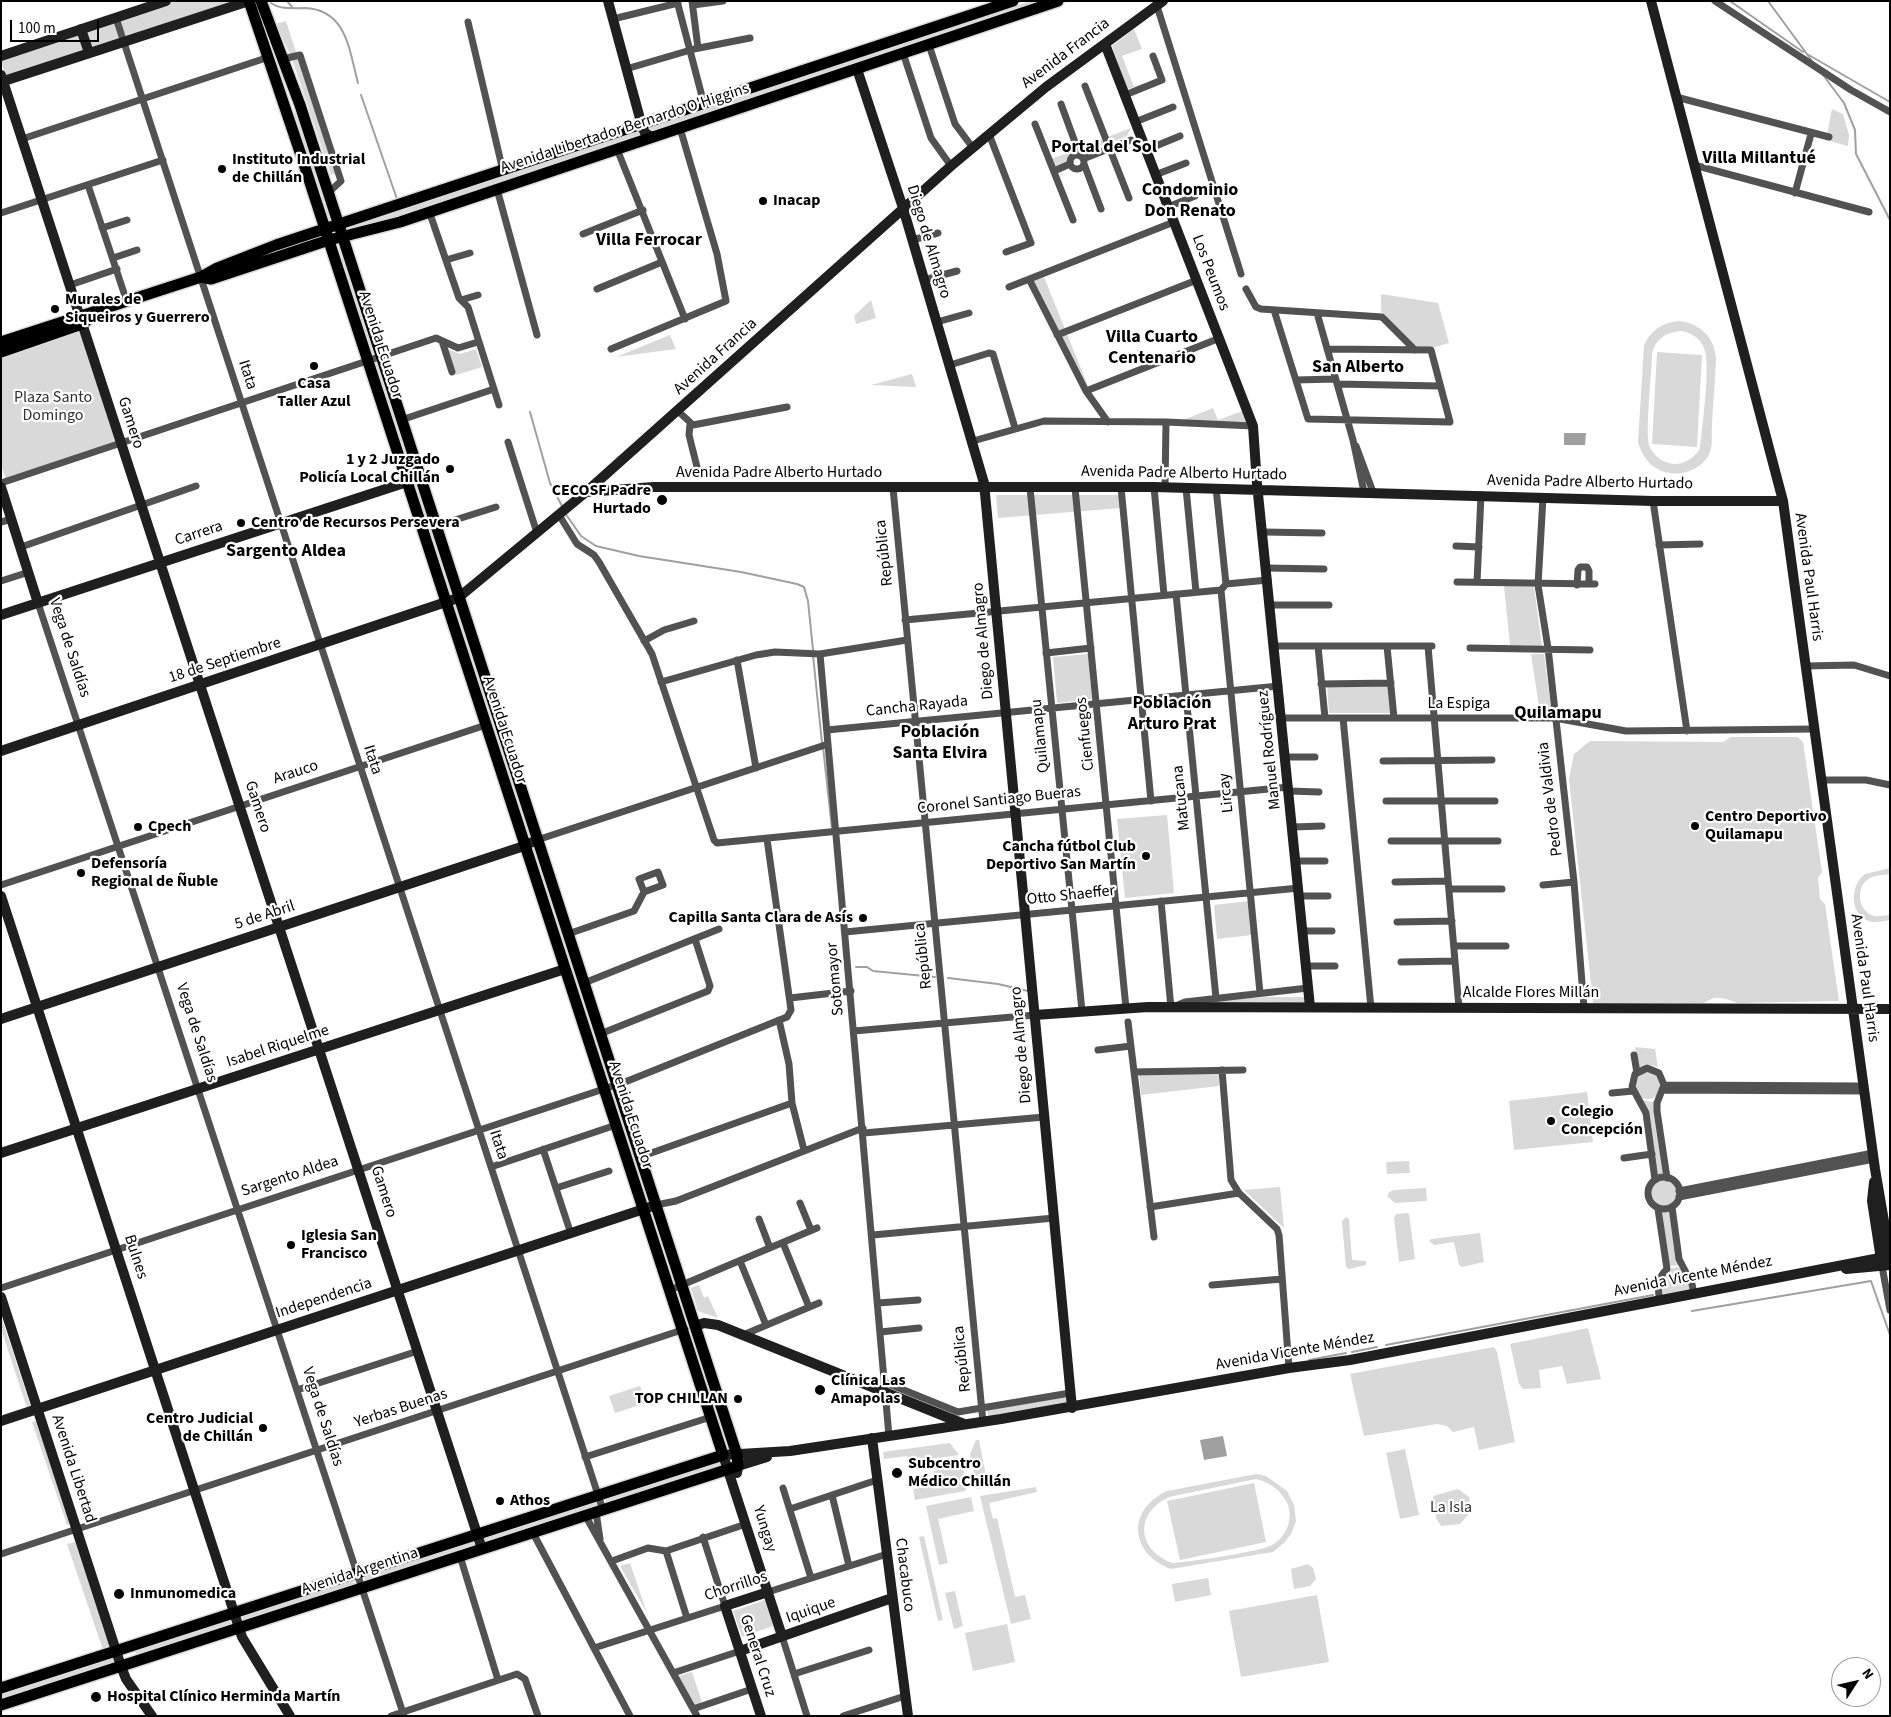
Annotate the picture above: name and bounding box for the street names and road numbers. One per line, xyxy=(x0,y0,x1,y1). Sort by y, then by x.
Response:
street label: Avenida Francia xyxy=(1018,15,1114,93)
street label: Avenida Libertador Bernardo O'Higgins xyxy=(498,80,752,178)
street label: Diego de Almagro xyxy=(902,183,954,301)
street label: Los Peumos xyxy=(1187,232,1233,314)
street label: Avenida Ecuador xyxy=(354,289,406,401)
street label: Avenida Francia xyxy=(670,315,762,399)
street label: Itata xyxy=(233,358,261,392)
street label: Gamero xyxy=(113,395,147,451)
street label: Avenida Padre Alberto Hurtado xyxy=(676,463,882,483)
street label: Avenida Padre Alberto Hurtado xyxy=(1081,463,1287,485)
street label: Avenida Padre Alberto Hurtado xyxy=(1487,472,1693,494)
street label: Avenida Paul Harris xyxy=(1789,512,1827,642)
street label: Carrera xyxy=(173,517,225,551)
street label: República xyxy=(872,519,898,587)
street label: Diego de Almagro xyxy=(969,582,999,700)
street label: Vega de Saldías xyxy=(44,596,94,700)
street label: 18 de Septiembre xyxy=(166,634,284,688)
street label: Avenida Ecuador xyxy=(478,674,530,786)
street label: Manuel Rodríguez xyxy=(1254,689,1286,811)
street label: Cancha Rayada xyxy=(865,692,969,722)
street label: La Espiga xyxy=(1428,694,1490,714)
street label: Cienfuegos xyxy=(1073,696,1099,772)
street label: Quilamapu xyxy=(1028,698,1054,774)
street label: Pedro de Valdivia xyxy=(1534,741,1568,857)
street label: Itata xyxy=(358,743,386,777)
street label: Arauco xyxy=(271,757,321,789)
street label: Matucana xyxy=(1169,764,1195,832)
street label: Lircay xyxy=(1215,772,1239,814)
street label: Gamero xyxy=(240,779,274,835)
street label: Coronel Santiago Bueras xyxy=(916,783,1082,819)
street label: Otto Shaeffer xyxy=(1026,882,1116,910)
street label: 5 de Abril xyxy=(232,897,298,935)
street label: Avenida Paul Harris xyxy=(1845,913,1883,1043)
street label: República xyxy=(911,922,937,990)
street label: Sotomayor xyxy=(823,941,849,1017)
street label: Vega de Saldías xyxy=(171,981,221,1085)
street label: Alcalde Flores Millán xyxy=(1463,983,1599,1003)
street label: Diego de Almagro xyxy=(1007,986,1037,1104)
street label: Isabel Riquelme xyxy=(224,1021,332,1073)
street label: Avenida Ecuador xyxy=(604,1059,656,1171)
street label: Itata xyxy=(484,1128,512,1162)
street label: Sargento Aldea xyxy=(239,1152,341,1202)
street label: Gamero xyxy=(366,1164,400,1220)
street label: Bulnes xyxy=(119,1232,151,1282)
street label: Avenida Vicente Méndez xyxy=(1612,1252,1774,1302)
street label: Independencia xyxy=(273,1274,375,1324)
street label: República xyxy=(950,1325,976,1393)
street label: Avenida Vicente Méndez xyxy=(1214,1329,1376,1375)
street label: Vega de Saldías xyxy=(297,1365,347,1469)
street label: Yerbas Buenas xyxy=(352,1385,450,1433)
street label: Avenida Libertad xyxy=(46,1412,100,1526)
street label: Yungay xyxy=(748,1503,780,1555)
street label: Chacabuco xyxy=(890,1537,918,1613)
street label: Avenida Argentina xyxy=(299,1544,421,1600)
street label: Chorrillos xyxy=(702,1568,770,1606)
street label: Iquique xyxy=(784,1594,838,1628)
street label: General Cruz xyxy=(735,1613,779,1699)

